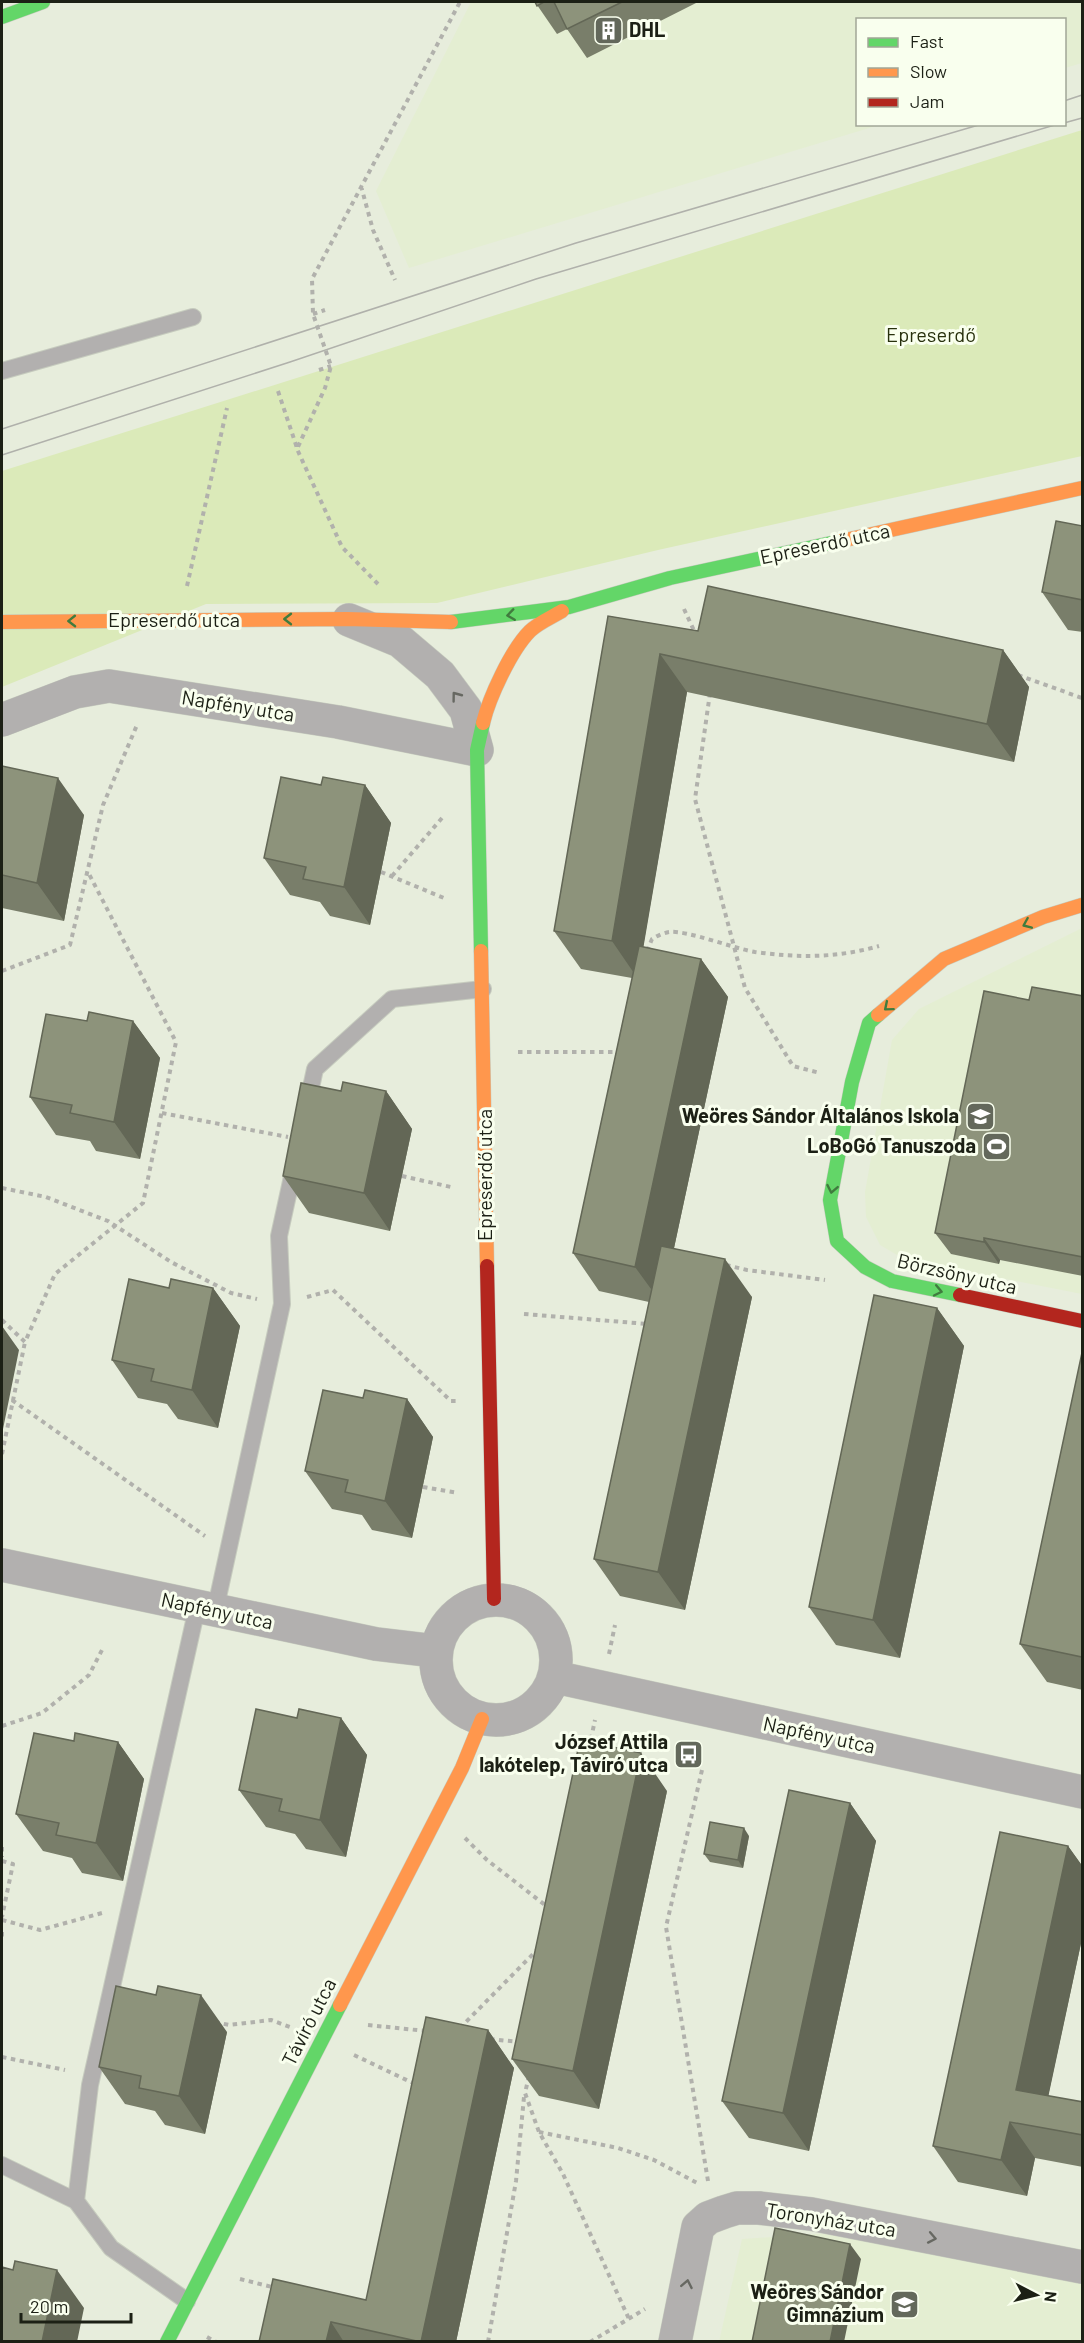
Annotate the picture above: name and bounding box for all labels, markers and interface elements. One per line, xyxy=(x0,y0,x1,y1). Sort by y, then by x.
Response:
building icon: DHL xyxy=(592,14,624,46)
place label: DHL xyxy=(629,17,665,41)
legend xyxy=(856,18,1066,126)
text: Fast xyxy=(910,30,944,52)
text: Slow xyxy=(910,60,947,82)
text: Jam xyxy=(910,90,944,112)
park label: Epreserdő xyxy=(886,322,976,346)
street label: Epreserdő utca xyxy=(758,518,892,569)
street label: Epreserdő utca xyxy=(108,607,240,631)
one-way arrow xyxy=(506,608,515,620)
one-way arrow xyxy=(284,613,293,625)
one-way arrow xyxy=(68,615,77,627)
street label: Napfény utca xyxy=(180,684,296,726)
one-way arrow xyxy=(452,692,463,703)
one-way arrow xyxy=(1022,917,1033,929)
one-way arrow xyxy=(884,999,895,1010)
school or university icon: Weöres Sándor Általános Iskola xyxy=(964,1100,996,1132)
place label: Weöres Sándor Általános Iskola xyxy=(682,1103,959,1127)
street label: Epreserdő utca xyxy=(472,1109,496,1241)
sports icon: LoBoGó Tanuszoda xyxy=(981,1130,1013,1162)
place label: LoBoGó Tanuszoda xyxy=(807,1133,976,1157)
one-way arrow xyxy=(826,1183,839,1193)
street label: Börzsöny utca xyxy=(895,1248,1019,1298)
one-way arrow xyxy=(932,1284,942,1297)
street label: Napfény utca xyxy=(159,1586,275,1634)
street label: Napfény utca xyxy=(761,1710,877,1758)
place label: József Attila lakótelep, Távíró utca xyxy=(479,1729,668,1776)
bus stop icon: József Attila lakótelep, Távíró utca xyxy=(673,1738,705,1770)
street label: Távíró utca xyxy=(276,1974,340,2069)
street label: Toronyház utca xyxy=(765,2197,898,2241)
one-way arrow xyxy=(927,2231,937,2244)
north arrow xyxy=(1006,2265,1066,2325)
one-way arrow xyxy=(680,2279,693,2289)
place label: Weöres Sándor Gimnázium xyxy=(750,2279,884,2326)
scale bar xyxy=(21,2286,130,2324)
school or university icon: Weöres Sándor Gimnázium xyxy=(889,2288,921,2320)
text: N xyxy=(1041,2290,1061,2303)
text: 20 m xyxy=(30,2295,68,2317)

